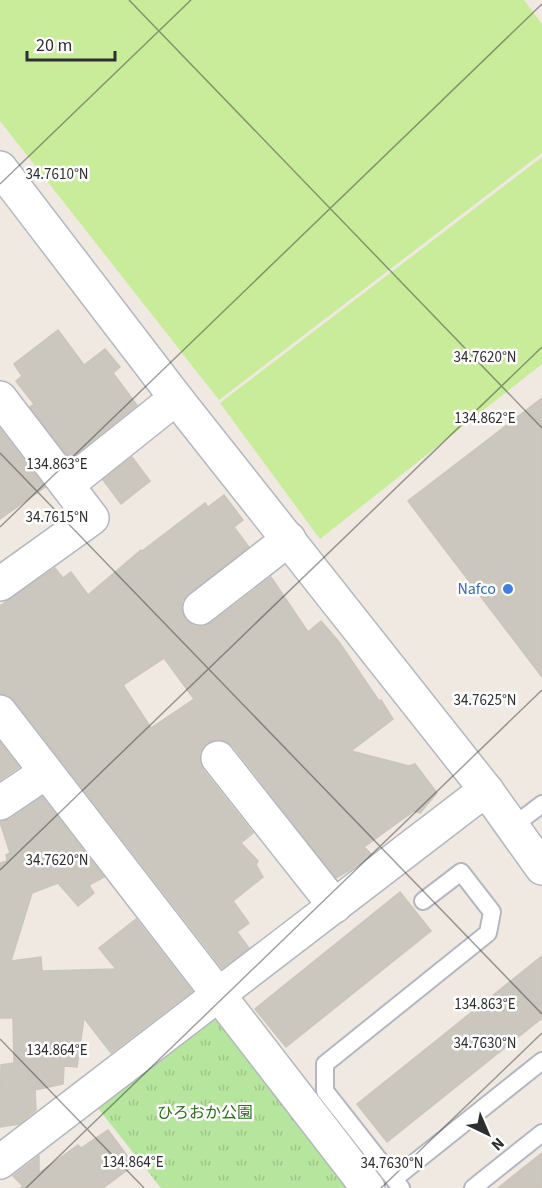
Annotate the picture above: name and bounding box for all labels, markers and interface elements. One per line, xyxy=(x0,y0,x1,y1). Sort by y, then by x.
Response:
scale bar xyxy=(27,24,116,62)
text: 20 m xyxy=(36,33,72,58)
text: 34.7610°N xyxy=(25,164,89,185)
text: 34.7620°N xyxy=(453,347,517,368)
text: 134.862°E xyxy=(454,408,516,429)
text: 134.863°E xyxy=(26,454,88,475)
text: 34.7615°N xyxy=(25,507,89,528)
place label: Nafco xyxy=(457,578,496,600)
marker: Nafco xyxy=(501,582,515,596)
text: 34.7625°N xyxy=(453,690,517,711)
text: 34.7620°N xyxy=(25,850,89,871)
text: 134.863°E xyxy=(454,994,516,1015)
text: 34.7630°N xyxy=(453,1033,517,1054)
text: 134.864°E xyxy=(26,1040,88,1061)
park label: ひろおか公園 xyxy=(157,1102,253,1124)
north arrow xyxy=(458,1104,518,1164)
text: N xyxy=(486,1132,509,1156)
text: 134.864°E xyxy=(102,1152,164,1173)
text: 34.7630°N xyxy=(360,1153,424,1174)

